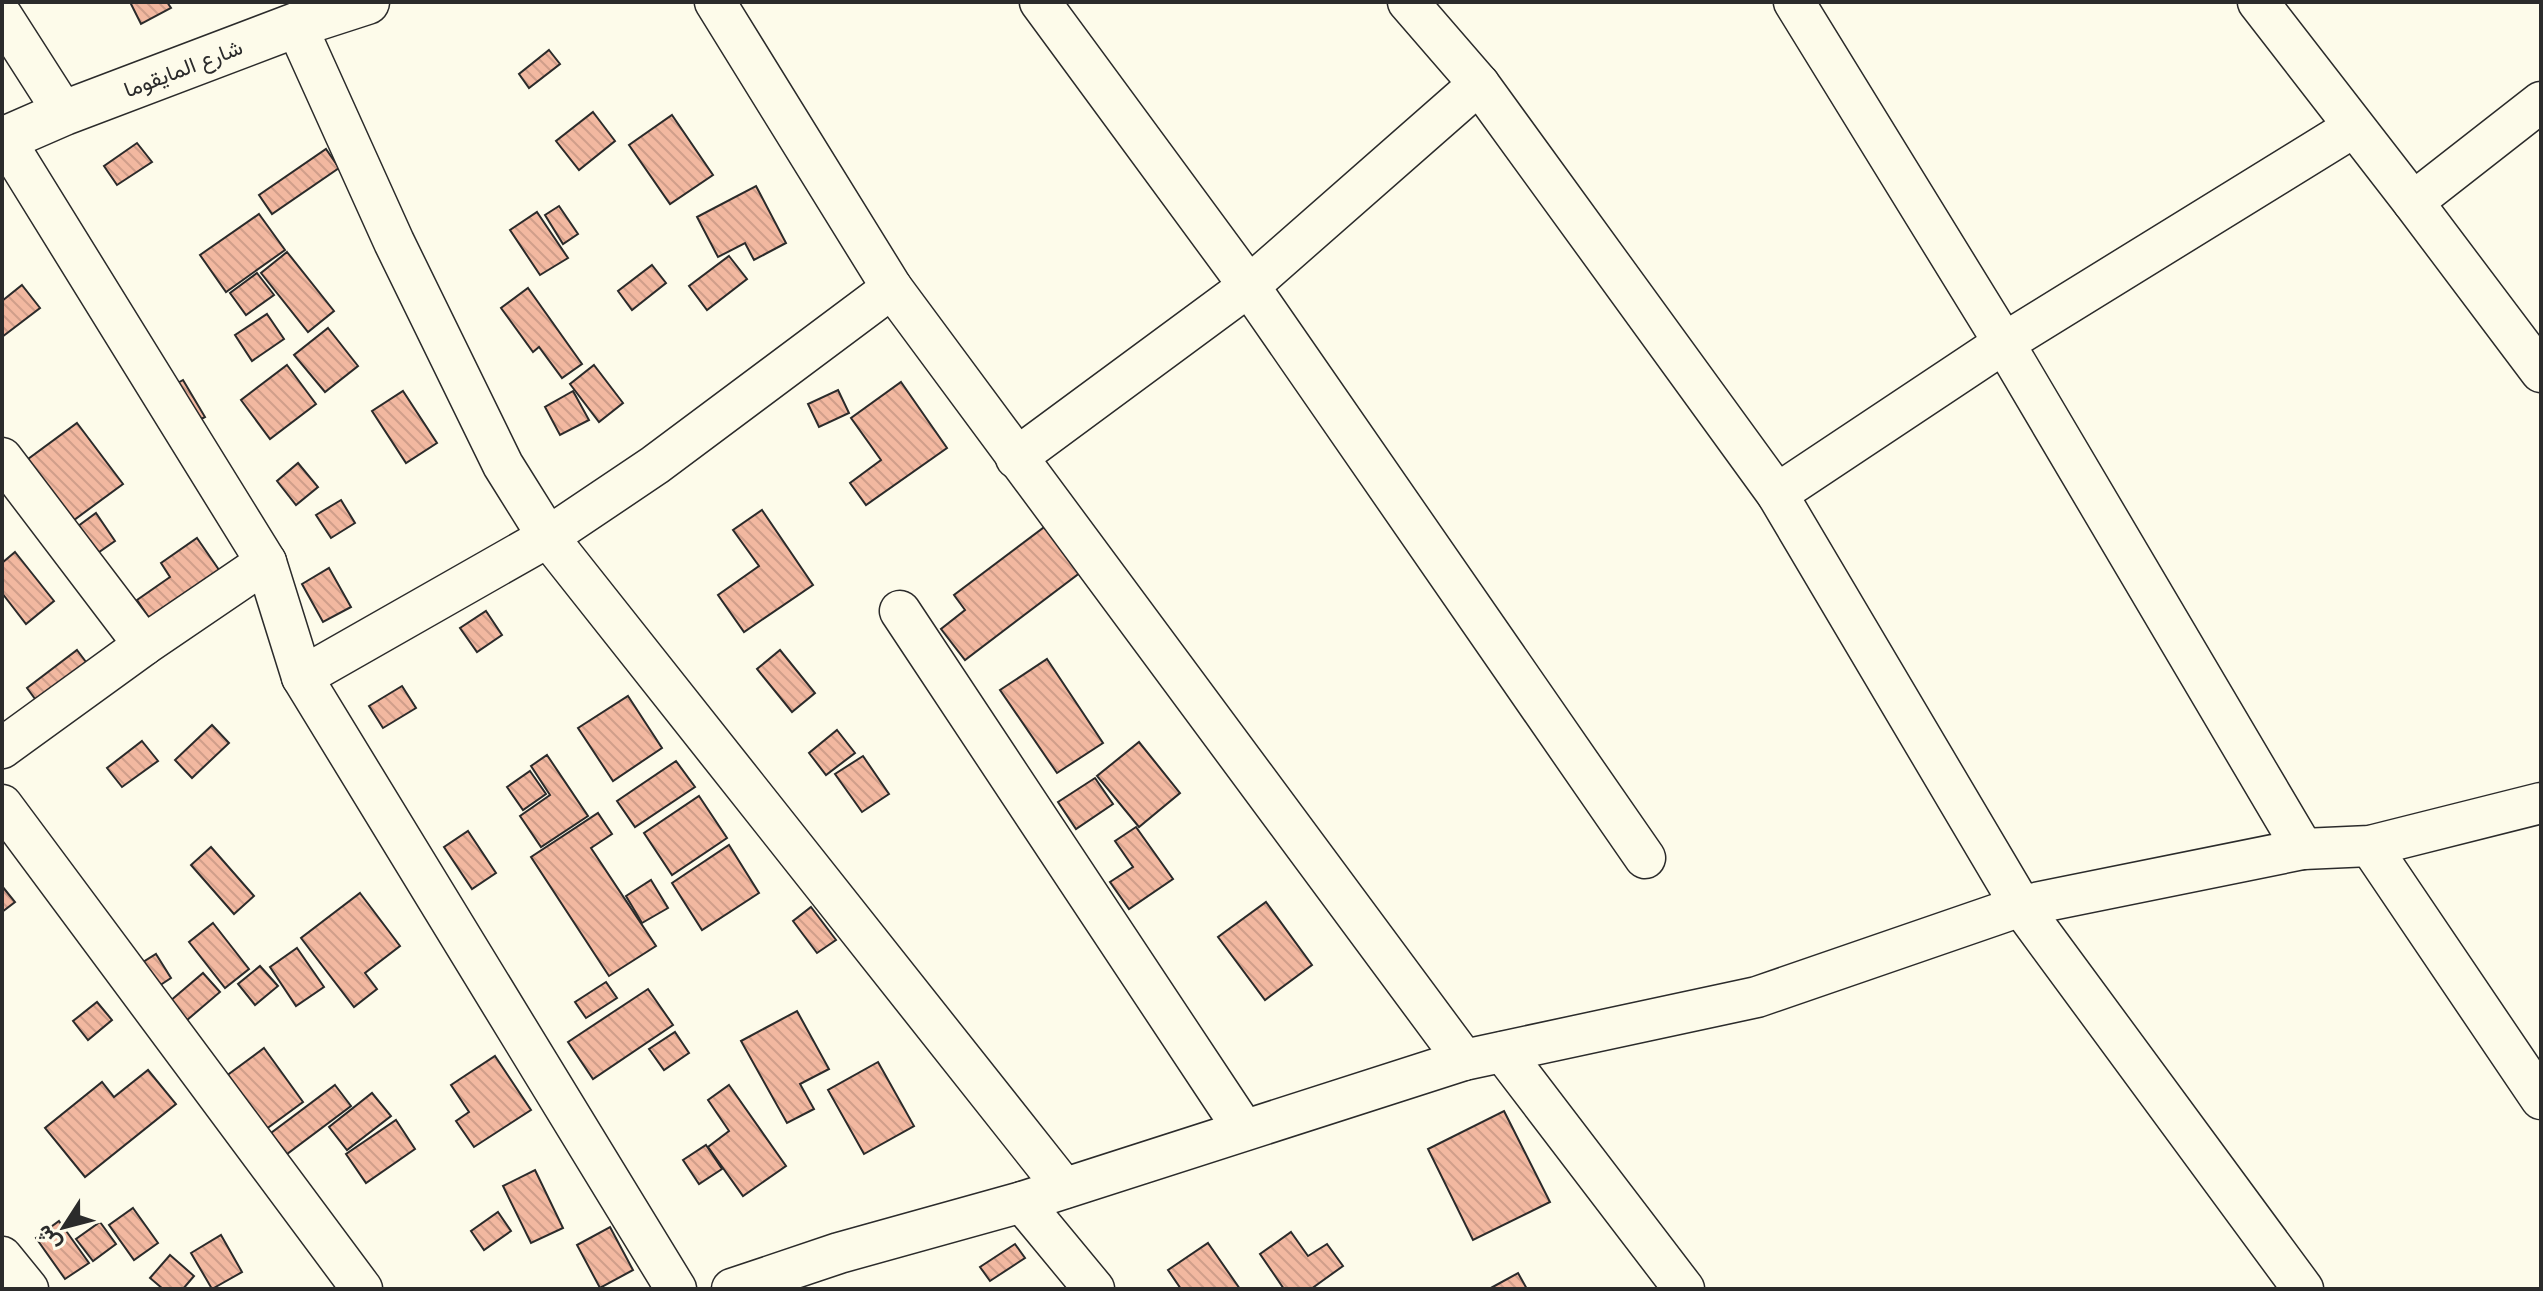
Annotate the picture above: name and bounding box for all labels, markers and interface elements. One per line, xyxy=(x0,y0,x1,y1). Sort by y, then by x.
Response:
street label: شارع المايقوما xyxy=(119,31,247,104)
north arrow xyxy=(24,1187,104,1267)
text: ش xyxy=(27,1220,67,1259)

